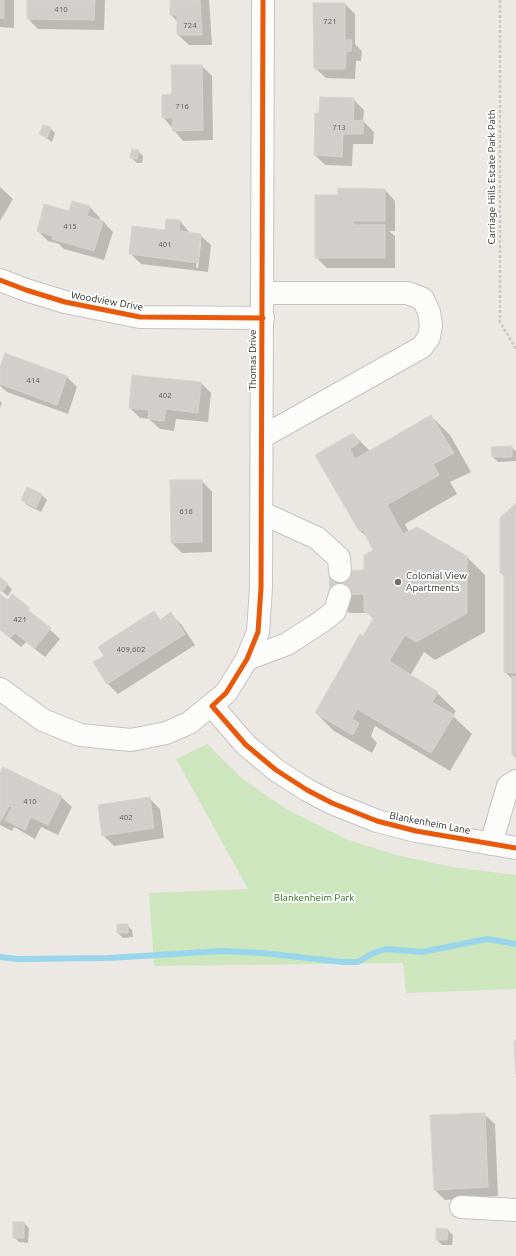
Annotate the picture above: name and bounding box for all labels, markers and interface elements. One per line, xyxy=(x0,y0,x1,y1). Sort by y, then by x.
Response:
house number: 410 xyxy=(54,4,68,14)
house number: 721 xyxy=(323,16,337,26)
house number: 724 xyxy=(183,20,197,30)
house number: 716 xyxy=(175,101,189,111)
street label: Carriage Hills Estate Park Path xyxy=(486,110,498,244)
house number: 713 xyxy=(332,122,346,132)
house number: 415 xyxy=(63,221,77,231)
house number: 401 xyxy=(158,239,172,249)
street label: Woodview Drive xyxy=(70,289,144,313)
street label: Thomas Drive xyxy=(247,329,259,391)
house number: 414 xyxy=(26,375,40,385)
house number: 402 xyxy=(158,390,172,400)
house number: 616 xyxy=(179,506,193,516)
place label: Colonial View Apartments xyxy=(406,570,467,594)
marker: Colonial View Apartments xyxy=(393,577,403,587)
house number: 421 xyxy=(13,614,27,624)
house number: 409,602 xyxy=(116,644,146,654)
house number: 410 xyxy=(23,796,37,806)
street label: Blankenheim Lane xyxy=(389,809,471,837)
house number: 402 xyxy=(119,812,133,822)
park label: Blankenheim Park xyxy=(274,892,354,904)

